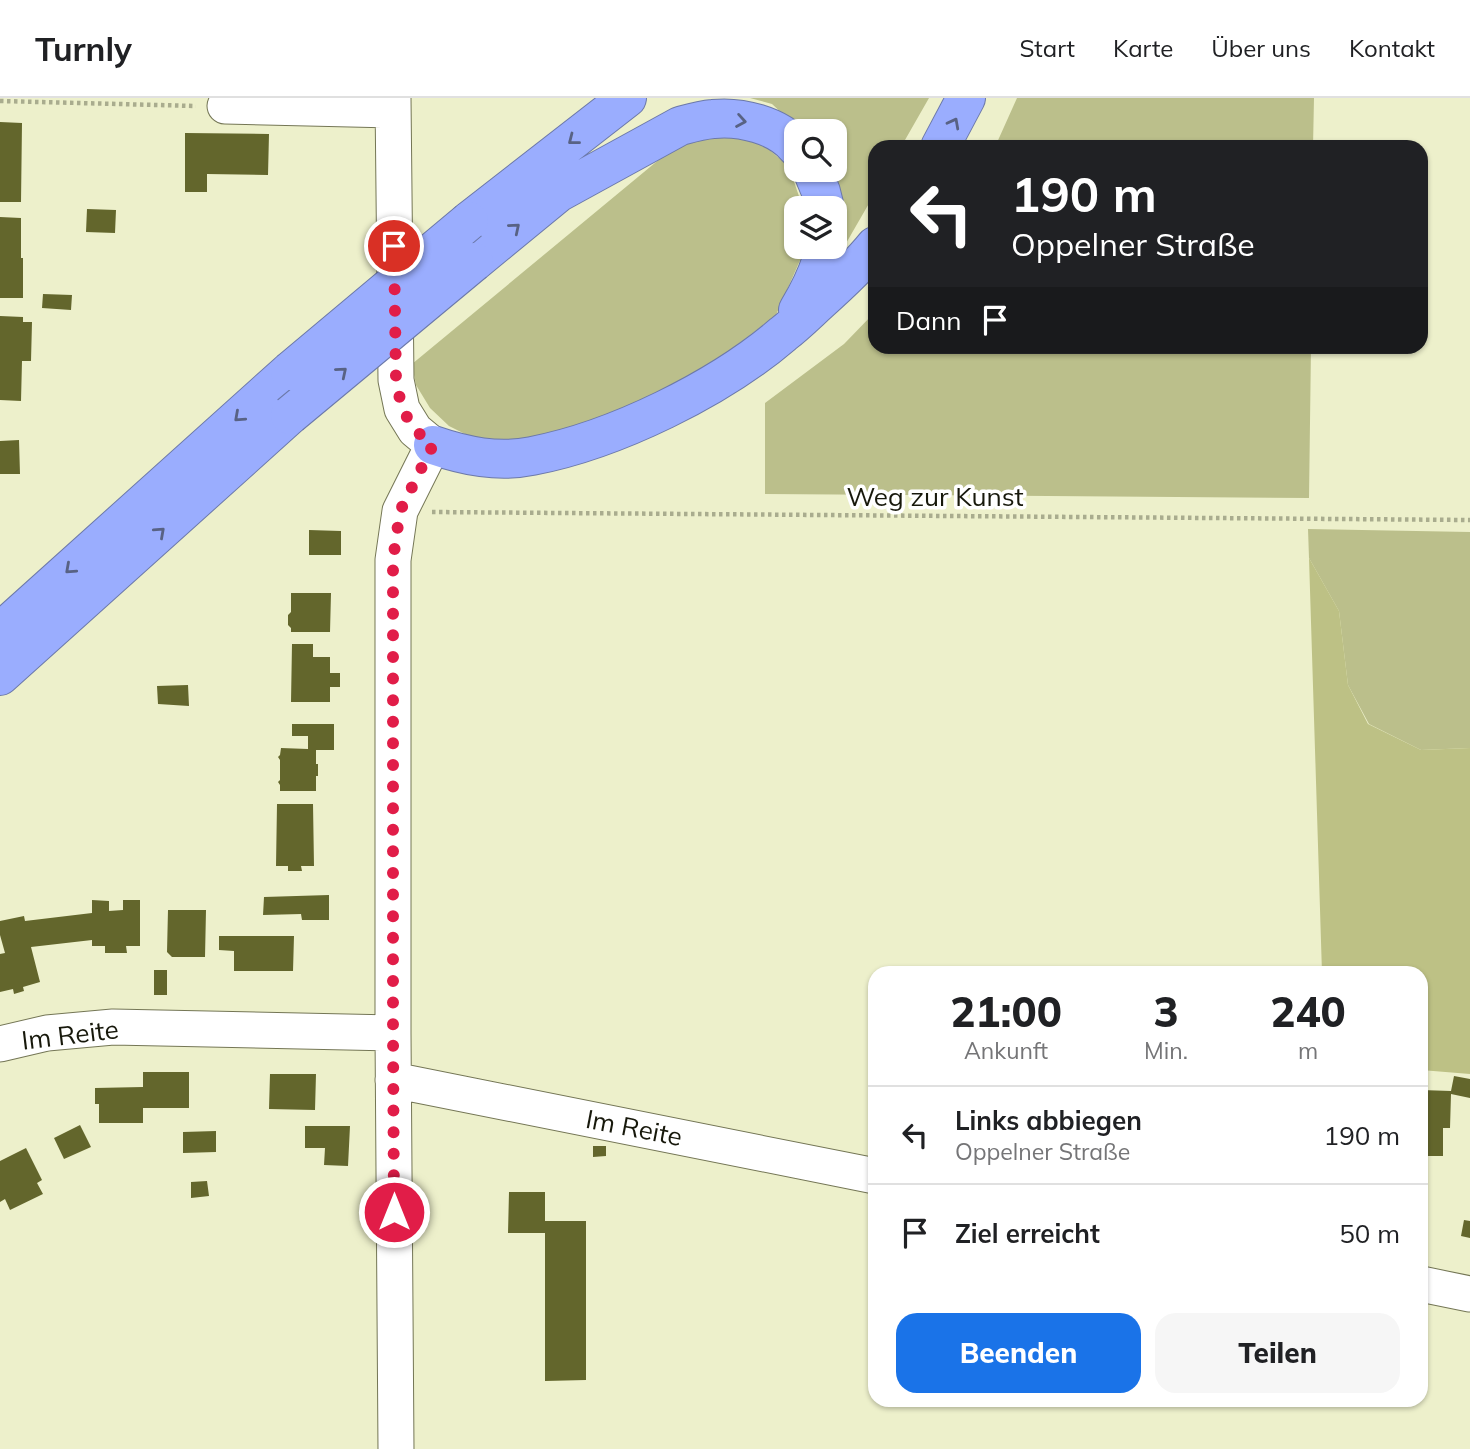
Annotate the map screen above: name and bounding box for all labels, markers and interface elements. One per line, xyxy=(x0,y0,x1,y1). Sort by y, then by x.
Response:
text: Turnly xyxy=(35,28,132,69)
text: Start xyxy=(1019,33,1075,63)
text: Karte xyxy=(1113,33,1173,63)
text: Über uns xyxy=(1211,33,1311,63)
text: Kontakt xyxy=(1349,33,1435,63)
one-way arrow xyxy=(735,113,747,128)
one-way arrow xyxy=(945,118,959,130)
map controls xyxy=(784,119,847,259)
button: search xyxy=(784,119,847,182)
one-way arrow xyxy=(568,131,580,144)
text: 190 m xyxy=(1011,163,1157,224)
icon: left xyxy=(896,168,987,259)
button: layers xyxy=(784,196,847,259)
pin xyxy=(364,216,424,276)
one-way arrow xyxy=(507,224,520,236)
text: Oppelner Straße xyxy=(1011,224,1255,264)
icon: arrive xyxy=(375,227,413,265)
icon: arrive xyxy=(976,301,1014,339)
text: Dann xyxy=(896,304,962,337)
one-way arrow xyxy=(334,368,347,380)
one-way arrow xyxy=(234,409,247,421)
street label: Weg zur Kunst xyxy=(846,480,1024,513)
one-way arrow xyxy=(152,528,165,540)
one-way arrow xyxy=(65,561,78,573)
text: 21:00 xyxy=(950,985,1062,1038)
text: 3 xyxy=(1153,985,1179,1038)
text: 240 xyxy=(1270,985,1346,1038)
street label: Im Reite xyxy=(20,1012,120,1057)
text: Ankunft xyxy=(964,1036,1048,1065)
text: Min. xyxy=(1144,1036,1188,1065)
text: m xyxy=(1298,1036,1318,1065)
street label: Im Reite xyxy=(583,1102,685,1153)
text: Links abbiegen xyxy=(955,1104,1142,1137)
icon: left xyxy=(896,1116,934,1154)
text: 190 m xyxy=(1324,1119,1400,1152)
text: Oppelner Straße xyxy=(955,1137,1130,1166)
position arrow xyxy=(357,1175,431,1249)
icon: arrive xyxy=(896,1214,934,1252)
text: Ziel erreicht xyxy=(955,1217,1100,1250)
text: 50 m xyxy=(1339,1217,1400,1250)
button: Beenden xyxy=(896,1313,1141,1393)
button: Teilen xyxy=(1155,1313,1400,1393)

